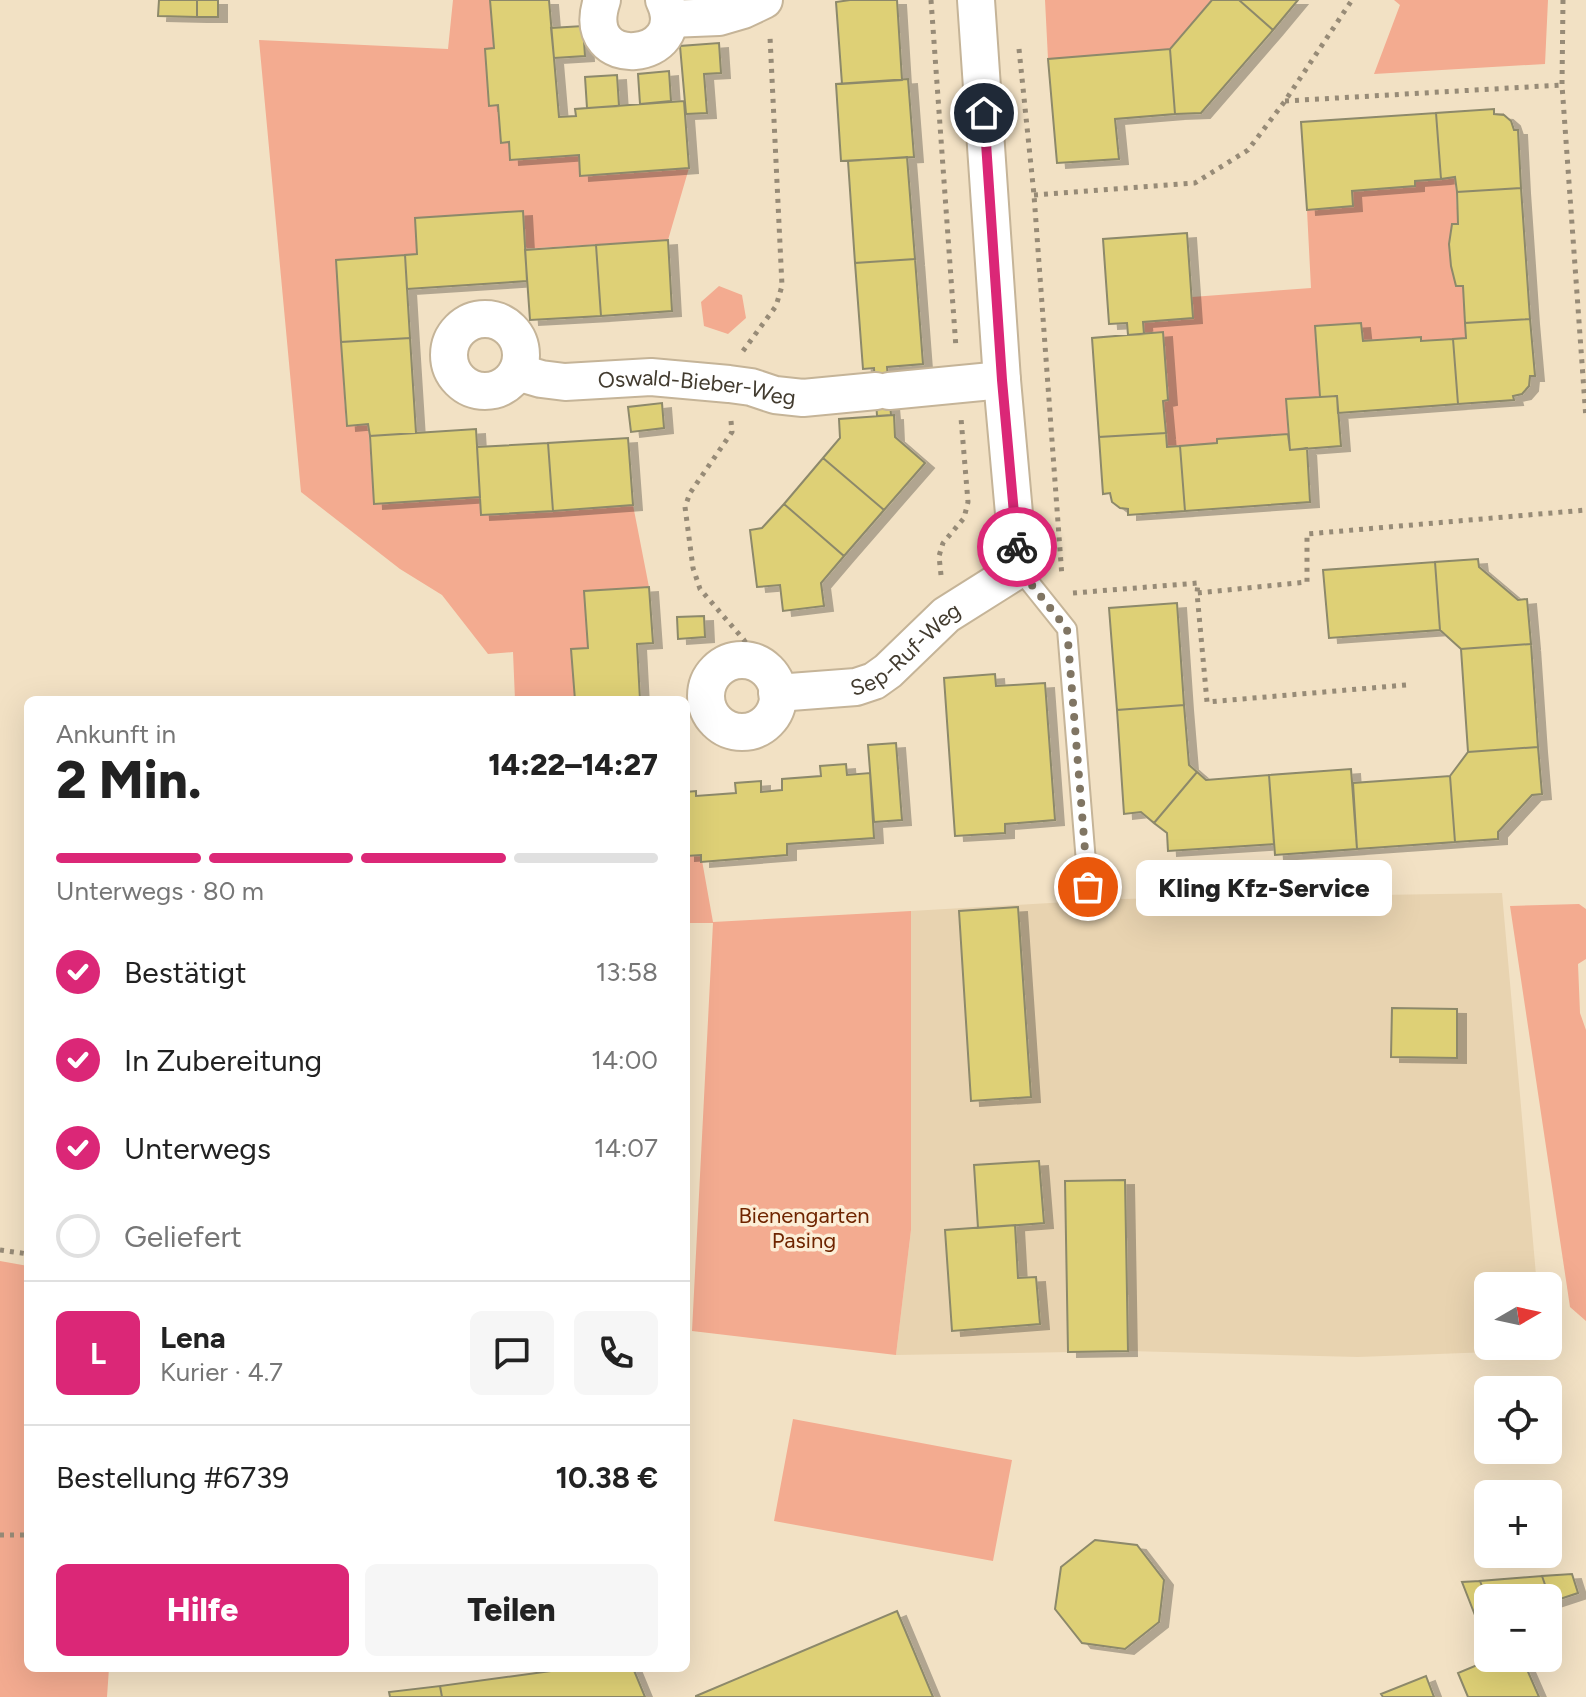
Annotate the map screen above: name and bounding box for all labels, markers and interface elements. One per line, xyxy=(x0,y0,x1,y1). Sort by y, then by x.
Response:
pin xyxy=(950,79,1018,147)
icon: home xyxy=(962,91,1006,135)
street label: Oswald-Bieber-Weg xyxy=(597,363,797,411)
courier xyxy=(977,507,1057,587)
icon: bike xyxy=(995,525,1039,569)
street label: Sep-Ruf-Weg xyxy=(847,596,965,702)
text: Ankunft in xyxy=(56,718,176,750)
text: 14:22–14:27 xyxy=(488,746,658,783)
text: 2 Min. xyxy=(56,749,202,811)
pin xyxy=(1054,853,1122,921)
callout: Kling Kfz-Service xyxy=(1136,859,1392,915)
icon: bag xyxy=(1066,865,1110,909)
text: Kling Kfz-Service xyxy=(1158,872,1370,904)
text: Unterwegs · 80 m xyxy=(56,875,264,907)
icon: check xyxy=(56,950,100,994)
text: Bestätigt xyxy=(124,954,247,991)
text: 13:58 xyxy=(596,956,658,988)
icon: check xyxy=(56,1038,100,1082)
text: In Zubereitung xyxy=(124,1042,322,1079)
text: 14:00 xyxy=(591,1044,658,1076)
icon: check xyxy=(56,1126,100,1170)
text: Unterwegs xyxy=(124,1130,271,1167)
text: 14:07 xyxy=(594,1132,658,1164)
park label: Bienengarten Pasing xyxy=(738,1202,870,1254)
text: Geliefert xyxy=(124,1218,242,1255)
north arrow xyxy=(1474,1272,1562,1360)
map controls xyxy=(1474,1272,1562,1672)
button: chat xyxy=(470,1311,554,1395)
button: phone xyxy=(574,1311,658,1395)
text: Lena xyxy=(160,1319,226,1356)
text: L xyxy=(90,1335,106,1372)
text: Kurier · 4.7 xyxy=(160,1356,283,1388)
button: locate xyxy=(1474,1376,1562,1464)
text: Bestellung #6739 xyxy=(56,1459,289,1496)
text: 10.38 € xyxy=(555,1459,658,1496)
button: + xyxy=(1474,1480,1562,1568)
button: Hilfe xyxy=(56,1564,349,1656)
button: Teilen xyxy=(365,1564,658,1656)
button: − xyxy=(1474,1584,1562,1672)

